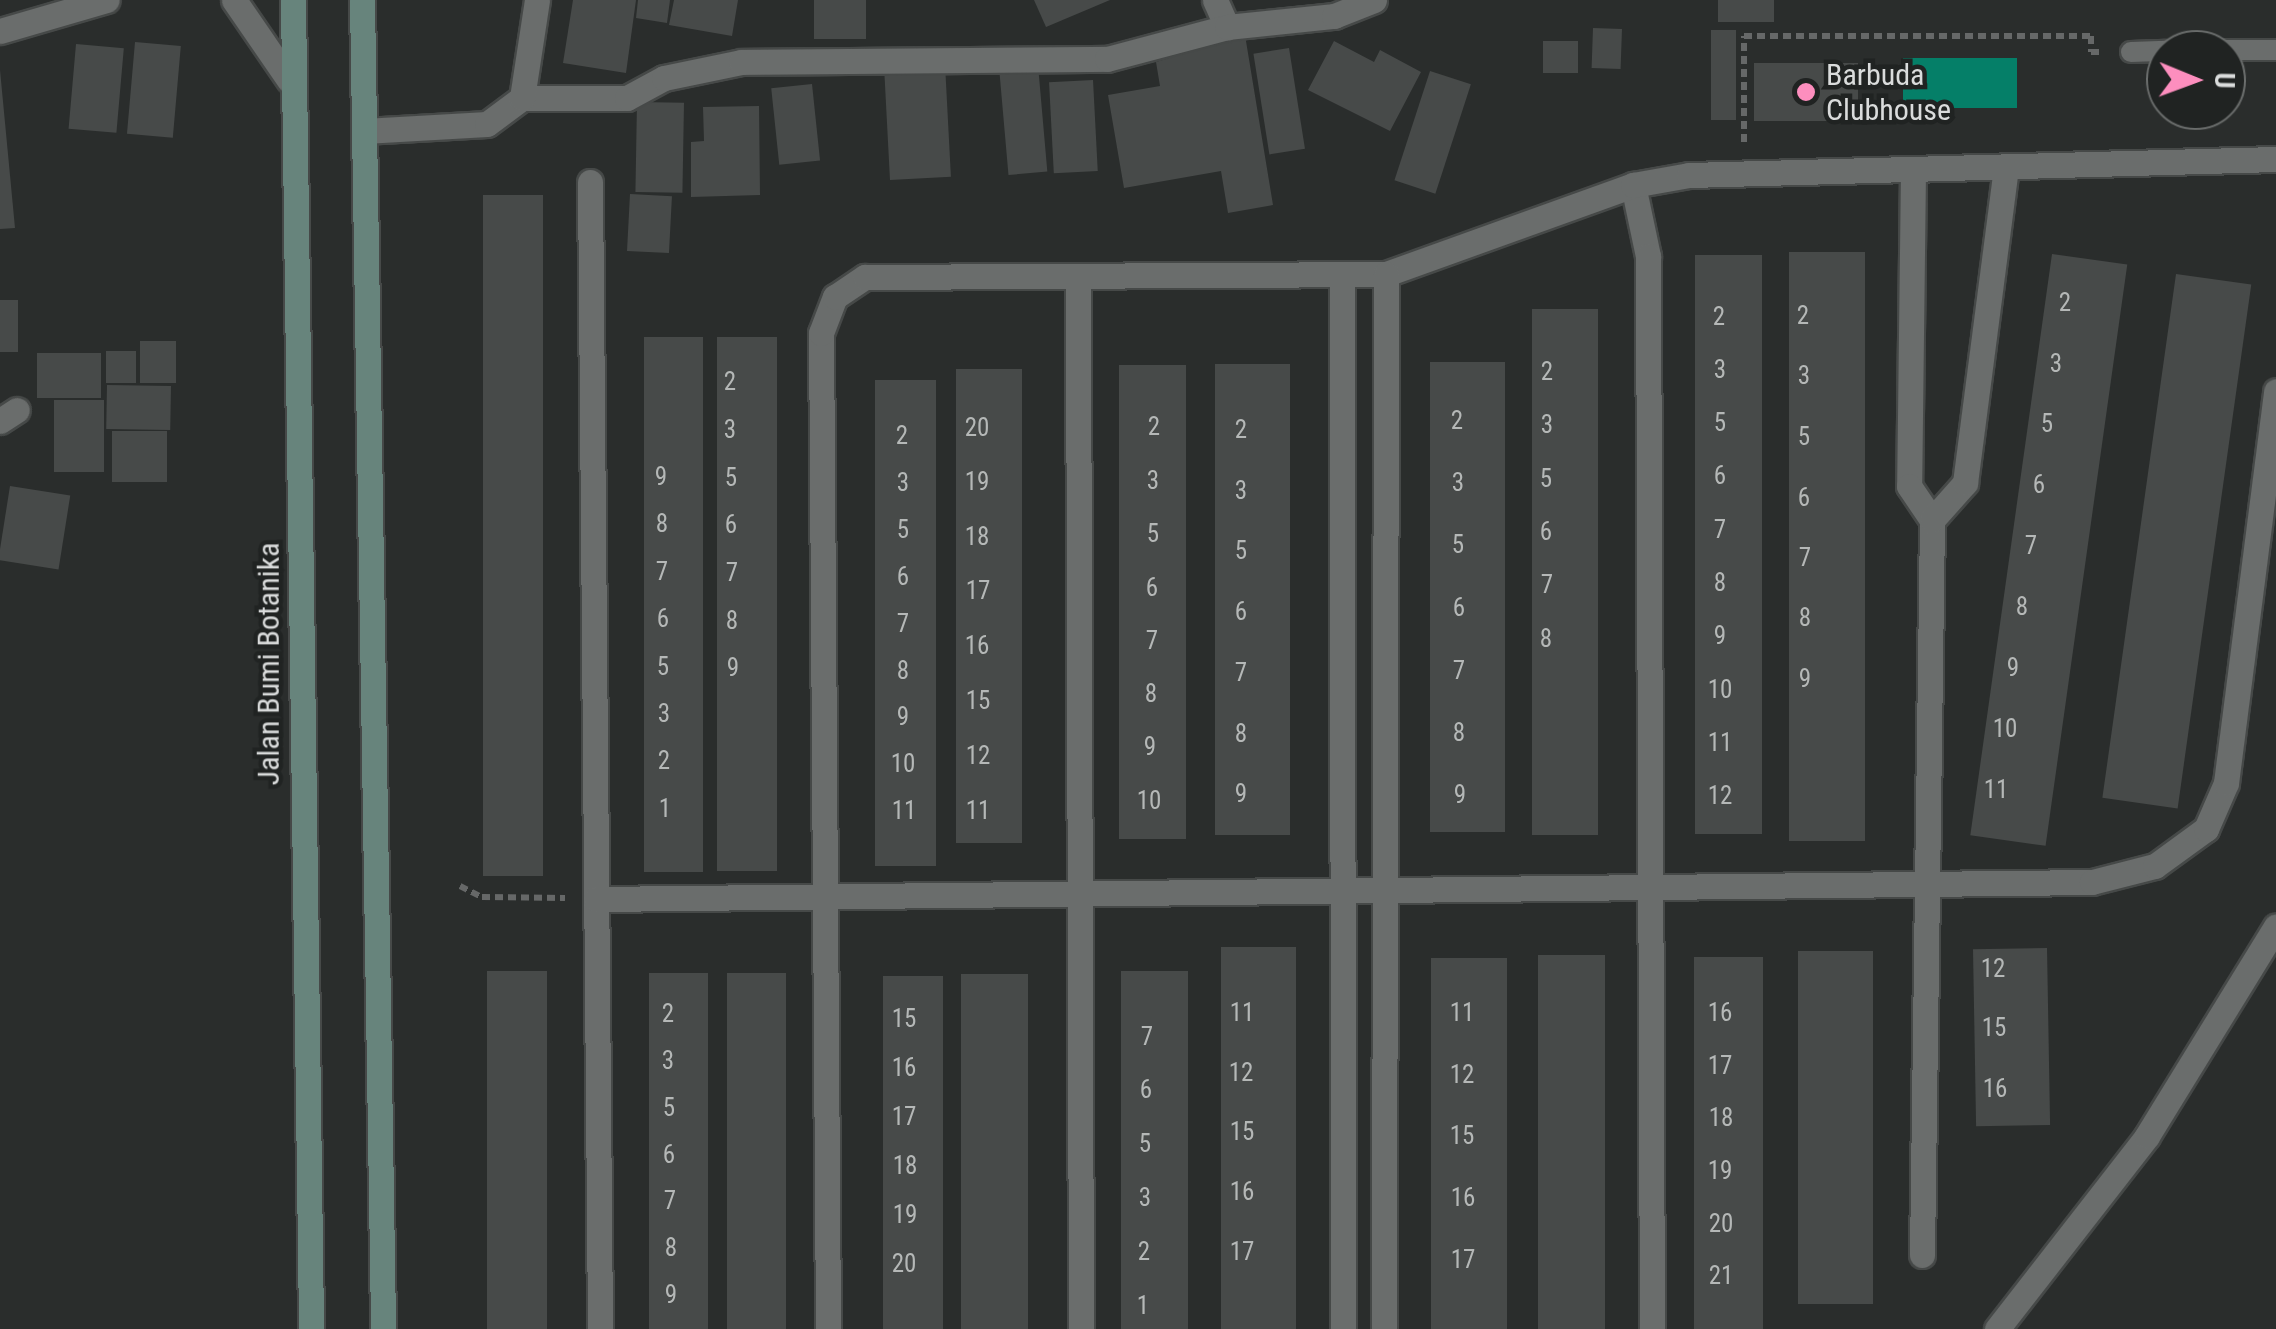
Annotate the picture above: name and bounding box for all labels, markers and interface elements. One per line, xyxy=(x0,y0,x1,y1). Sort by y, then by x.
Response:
north arrow xyxy=(2146,30,2246,130)
place label: Barbuda Clubhouse xyxy=(1826,57,1951,128)
text: U xyxy=(2208,72,2241,89)
marker: Barbuda Clubhouse xyxy=(1795,81,1817,103)
house number: 2 xyxy=(2059,288,2071,318)
house number: 2 xyxy=(1797,301,1809,331)
house number: 2 xyxy=(1713,302,1725,332)
house number: 3 xyxy=(2050,349,2062,379)
house number: 3 xyxy=(1714,355,1726,385)
house number: 2 xyxy=(1541,357,1553,387)
house number: 3 xyxy=(1798,361,1810,391)
house number: 2 xyxy=(724,367,736,397)
house number: 2 xyxy=(1451,406,1463,436)
house number: 5 xyxy=(1714,408,1726,438)
house number: 5 xyxy=(2041,409,2053,439)
house number: 3 xyxy=(1541,410,1553,440)
house number: 2 xyxy=(1148,412,1160,442)
house number: 20 xyxy=(965,413,989,443)
house number: 3 xyxy=(724,415,736,445)
house number: 2 xyxy=(1235,415,1247,445)
house number: 2 xyxy=(896,421,908,451)
house number: 5 xyxy=(1798,422,1810,452)
house number: 6 xyxy=(1714,461,1726,491)
house number: 9 xyxy=(655,462,667,492)
house number: 5 xyxy=(725,463,737,493)
house number: 5 xyxy=(1540,464,1552,494)
house number: 3 xyxy=(1147,466,1159,496)
house number: 19 xyxy=(965,467,989,497)
house number: 3 xyxy=(897,468,909,498)
house number: 3 xyxy=(1452,468,1464,498)
house number: 6 xyxy=(2033,470,2045,500)
house number: 3 xyxy=(1235,476,1247,506)
house number: 6 xyxy=(1798,483,1810,513)
house number: 8 xyxy=(656,509,668,539)
house number: 6 xyxy=(725,510,737,540)
house number: 5 xyxy=(897,515,909,545)
house number: 7 xyxy=(1714,515,1726,545)
house number: 6 xyxy=(1540,517,1552,547)
house number: 5 xyxy=(1147,519,1159,549)
house number: 18 xyxy=(965,522,989,552)
house number: 5 xyxy=(1452,530,1464,560)
house number: 7 xyxy=(2025,531,2037,561)
house number: 5 xyxy=(1235,536,1247,566)
street label: Jalan Bumi Botanika xyxy=(251,543,287,785)
house number: 7 xyxy=(1799,543,1811,573)
house number: 7 xyxy=(656,557,668,587)
house number: 7 xyxy=(726,558,738,588)
house number: 6 xyxy=(897,562,909,592)
house number: 8 xyxy=(1714,568,1726,598)
house number: 7 xyxy=(1541,570,1553,600)
house number: 6 xyxy=(1146,573,1158,603)
house number: 17 xyxy=(966,576,990,606)
house number: 8 xyxy=(2016,592,2028,622)
house number: 6 xyxy=(1453,593,1465,623)
house number: 6 xyxy=(1235,597,1247,627)
house number: 8 xyxy=(1799,603,1811,633)
house number: 6 xyxy=(657,604,669,634)
house number: 8 xyxy=(726,606,738,636)
house number: 7 xyxy=(897,609,909,639)
house number: 9 xyxy=(1714,621,1726,651)
house number: 8 xyxy=(1540,624,1552,654)
house number: 7 xyxy=(1146,626,1158,656)
house number: 16 xyxy=(965,631,989,661)
house number: 5 xyxy=(657,652,669,682)
house number: 9 xyxy=(727,653,739,683)
house number: 9 xyxy=(2007,653,2019,683)
house number: 8 xyxy=(897,656,909,686)
house number: 7 xyxy=(1453,656,1465,686)
house number: 7 xyxy=(1235,658,1247,688)
house number: 9 xyxy=(1799,664,1811,694)
house number: 10 xyxy=(1708,675,1732,705)
house number: 8 xyxy=(1145,679,1157,709)
house number: 15 xyxy=(966,686,990,716)
house number: 3 xyxy=(658,699,670,729)
house number: 9 xyxy=(897,702,909,732)
house number: 10 xyxy=(1993,714,2017,744)
house number: 8 xyxy=(1453,718,1465,748)
house number: 8 xyxy=(1235,719,1247,749)
house number: 11 xyxy=(1708,728,1732,758)
house number: 9 xyxy=(1144,732,1156,762)
house number: 12 xyxy=(966,741,990,771)
house number: 2 xyxy=(658,746,670,776)
house number: 10 xyxy=(891,749,915,779)
house number: 11 xyxy=(1984,775,2008,805)
house number: 9 xyxy=(1235,779,1247,809)
house number: 9 xyxy=(1454,780,1466,810)
house number: 12 xyxy=(1708,781,1732,811)
house number: 10 xyxy=(1137,786,1161,816)
house number: 1 xyxy=(659,794,671,824)
house number: 11 xyxy=(892,796,916,826)
house number: 11 xyxy=(966,796,990,826)
house number: 12 xyxy=(1981,954,2005,984)
house number: 11 xyxy=(1230,998,1254,1028)
house number: 11 xyxy=(1450,998,1474,1028)
house number: 16 xyxy=(1708,998,1732,1028)
house number: 2 xyxy=(662,999,674,1029)
house number: 15 xyxy=(892,1004,916,1034)
house number: 15 xyxy=(1982,1013,2006,1043)
house number: 7 xyxy=(1141,1022,1153,1052)
house number: 3 xyxy=(662,1046,674,1076)
house number: 17 xyxy=(1708,1051,1732,1081)
house number: 16 xyxy=(892,1053,916,1083)
house number: 12 xyxy=(1229,1058,1253,1088)
house number: 12 xyxy=(1450,1060,1474,1090)
house number: 16 xyxy=(1983,1074,2007,1104)
house number: 6 xyxy=(1140,1075,1152,1105)
house number: 5 xyxy=(663,1093,675,1123)
house number: 17 xyxy=(892,1102,916,1132)
house number: 18 xyxy=(1709,1103,1733,1133)
house number: 15 xyxy=(1230,1117,1254,1147)
house number: 15 xyxy=(1450,1121,1474,1151)
house number: 5 xyxy=(1139,1129,1151,1159)
house number: 6 xyxy=(663,1140,675,1170)
house number: 18 xyxy=(893,1151,917,1181)
house number: 19 xyxy=(1708,1156,1732,1186)
house number: 16 xyxy=(1230,1177,1254,1207)
house number: 3 xyxy=(1139,1183,1151,1213)
house number: 16 xyxy=(1451,1183,1475,1213)
house number: 7 xyxy=(664,1186,676,1216)
house number: 19 xyxy=(893,1200,917,1230)
house number: 20 xyxy=(1709,1209,1733,1239)
house number: 8 xyxy=(665,1233,677,1263)
house number: 2 xyxy=(1138,1237,1150,1267)
house number: 17 xyxy=(1230,1237,1254,1267)
house number: 17 xyxy=(1451,1245,1475,1275)
house number: 20 xyxy=(892,1249,916,1279)
house number: 21 xyxy=(1709,1261,1733,1291)
house number: 9 xyxy=(665,1280,677,1310)
house number: 1 xyxy=(1137,1291,1149,1321)

